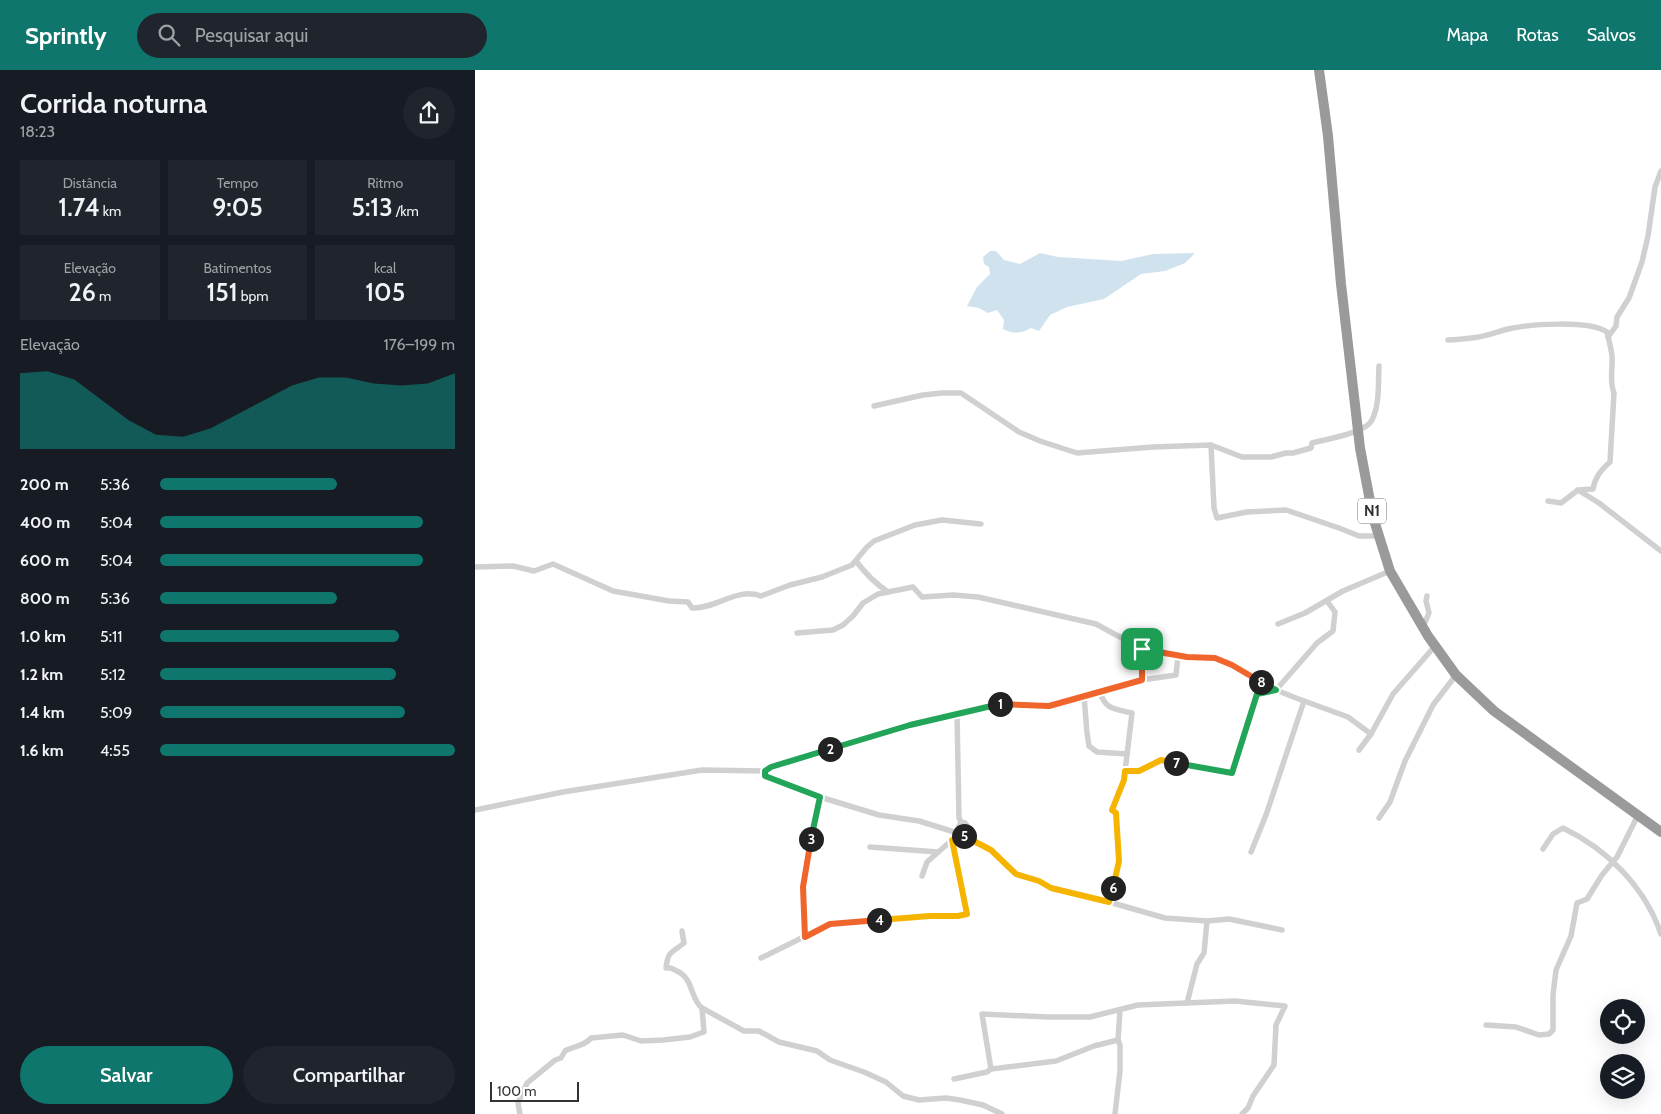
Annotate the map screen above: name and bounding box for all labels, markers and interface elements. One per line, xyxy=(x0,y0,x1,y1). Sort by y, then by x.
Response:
search box xyxy=(137,13,487,58)
text: Sprintly xyxy=(25,21,107,50)
icon: search xyxy=(155,21,183,49)
text: Pesquisar aqui xyxy=(195,24,308,47)
text: Mapa xyxy=(1446,24,1488,46)
text: Rotas xyxy=(1516,24,1559,46)
text: Salvos xyxy=(1587,24,1636,46)
text: Corrida noturna xyxy=(20,86,207,120)
button: share xyxy=(403,87,455,139)
text: 18:23 xyxy=(20,122,55,141)
text: Distância xyxy=(63,174,117,192)
text: Tempo xyxy=(217,174,258,192)
text: Ritmo xyxy=(367,174,403,192)
text: 1.74 xyxy=(58,192,100,222)
text: 9:05 xyxy=(212,192,263,222)
text: 5:13 xyxy=(351,192,393,222)
text: km xyxy=(100,202,121,220)
text: /km xyxy=(393,202,419,220)
text: Elevação xyxy=(64,259,116,277)
text: Batimentos xyxy=(204,259,271,277)
text: kcal xyxy=(374,259,396,277)
text: 26 xyxy=(68,277,96,307)
text: 151 xyxy=(206,277,238,307)
text: 105 xyxy=(365,277,405,307)
text: m xyxy=(96,287,111,305)
text: bpm xyxy=(238,287,269,305)
text: Elevação xyxy=(20,335,80,354)
text: 176–199 m xyxy=(384,335,455,354)
text: 200 m xyxy=(20,475,69,494)
text: 5:36 xyxy=(100,475,130,494)
road number: N1 xyxy=(1358,498,1386,524)
text: 400 m xyxy=(20,513,70,532)
text: 5:04 xyxy=(100,513,132,532)
text: 600 m xyxy=(20,551,69,570)
text: 5:04 xyxy=(100,551,132,570)
text: 800 m xyxy=(20,589,70,608)
text: 5:36 xyxy=(100,589,130,608)
text: 1.0 km xyxy=(20,627,66,646)
text: 5:11 xyxy=(100,627,122,646)
pin xyxy=(1121,628,1163,670)
icon: arrive xyxy=(1128,635,1156,663)
text: 1.2 km xyxy=(20,665,63,684)
text: 5:12 xyxy=(100,665,126,684)
pin: 8 xyxy=(1249,670,1273,694)
text: 8 xyxy=(1257,673,1266,691)
pin: 1 xyxy=(987,692,1013,716)
text: 1 xyxy=(998,695,1003,713)
text: 1.4 km xyxy=(20,703,65,722)
text: 5:09 xyxy=(100,703,132,722)
pin: 2 xyxy=(817,736,843,762)
text: 2 xyxy=(827,740,834,758)
text: 1.6 km xyxy=(20,741,64,760)
text: 4:55 xyxy=(100,741,130,760)
pin: 7 xyxy=(1163,750,1189,776)
text: 7 xyxy=(1173,754,1180,772)
pin: 5 xyxy=(951,824,977,848)
pin: 3 xyxy=(799,826,823,852)
text: 5 xyxy=(961,827,968,845)
text: 3 xyxy=(808,830,815,848)
pin: 6 xyxy=(1101,876,1125,900)
text: 6 xyxy=(1110,879,1117,897)
pin: 4 xyxy=(867,908,891,932)
text: 4 xyxy=(875,911,884,929)
map controls xyxy=(1600,999,1645,1099)
button: locate xyxy=(1600,999,1645,1044)
button: Salvar xyxy=(20,1046,233,1104)
button: Compartilhar xyxy=(243,1046,455,1104)
button: layers xyxy=(1600,1054,1645,1099)
scale bar xyxy=(490,1079,579,1102)
text: 100 m xyxy=(497,1082,537,1100)

